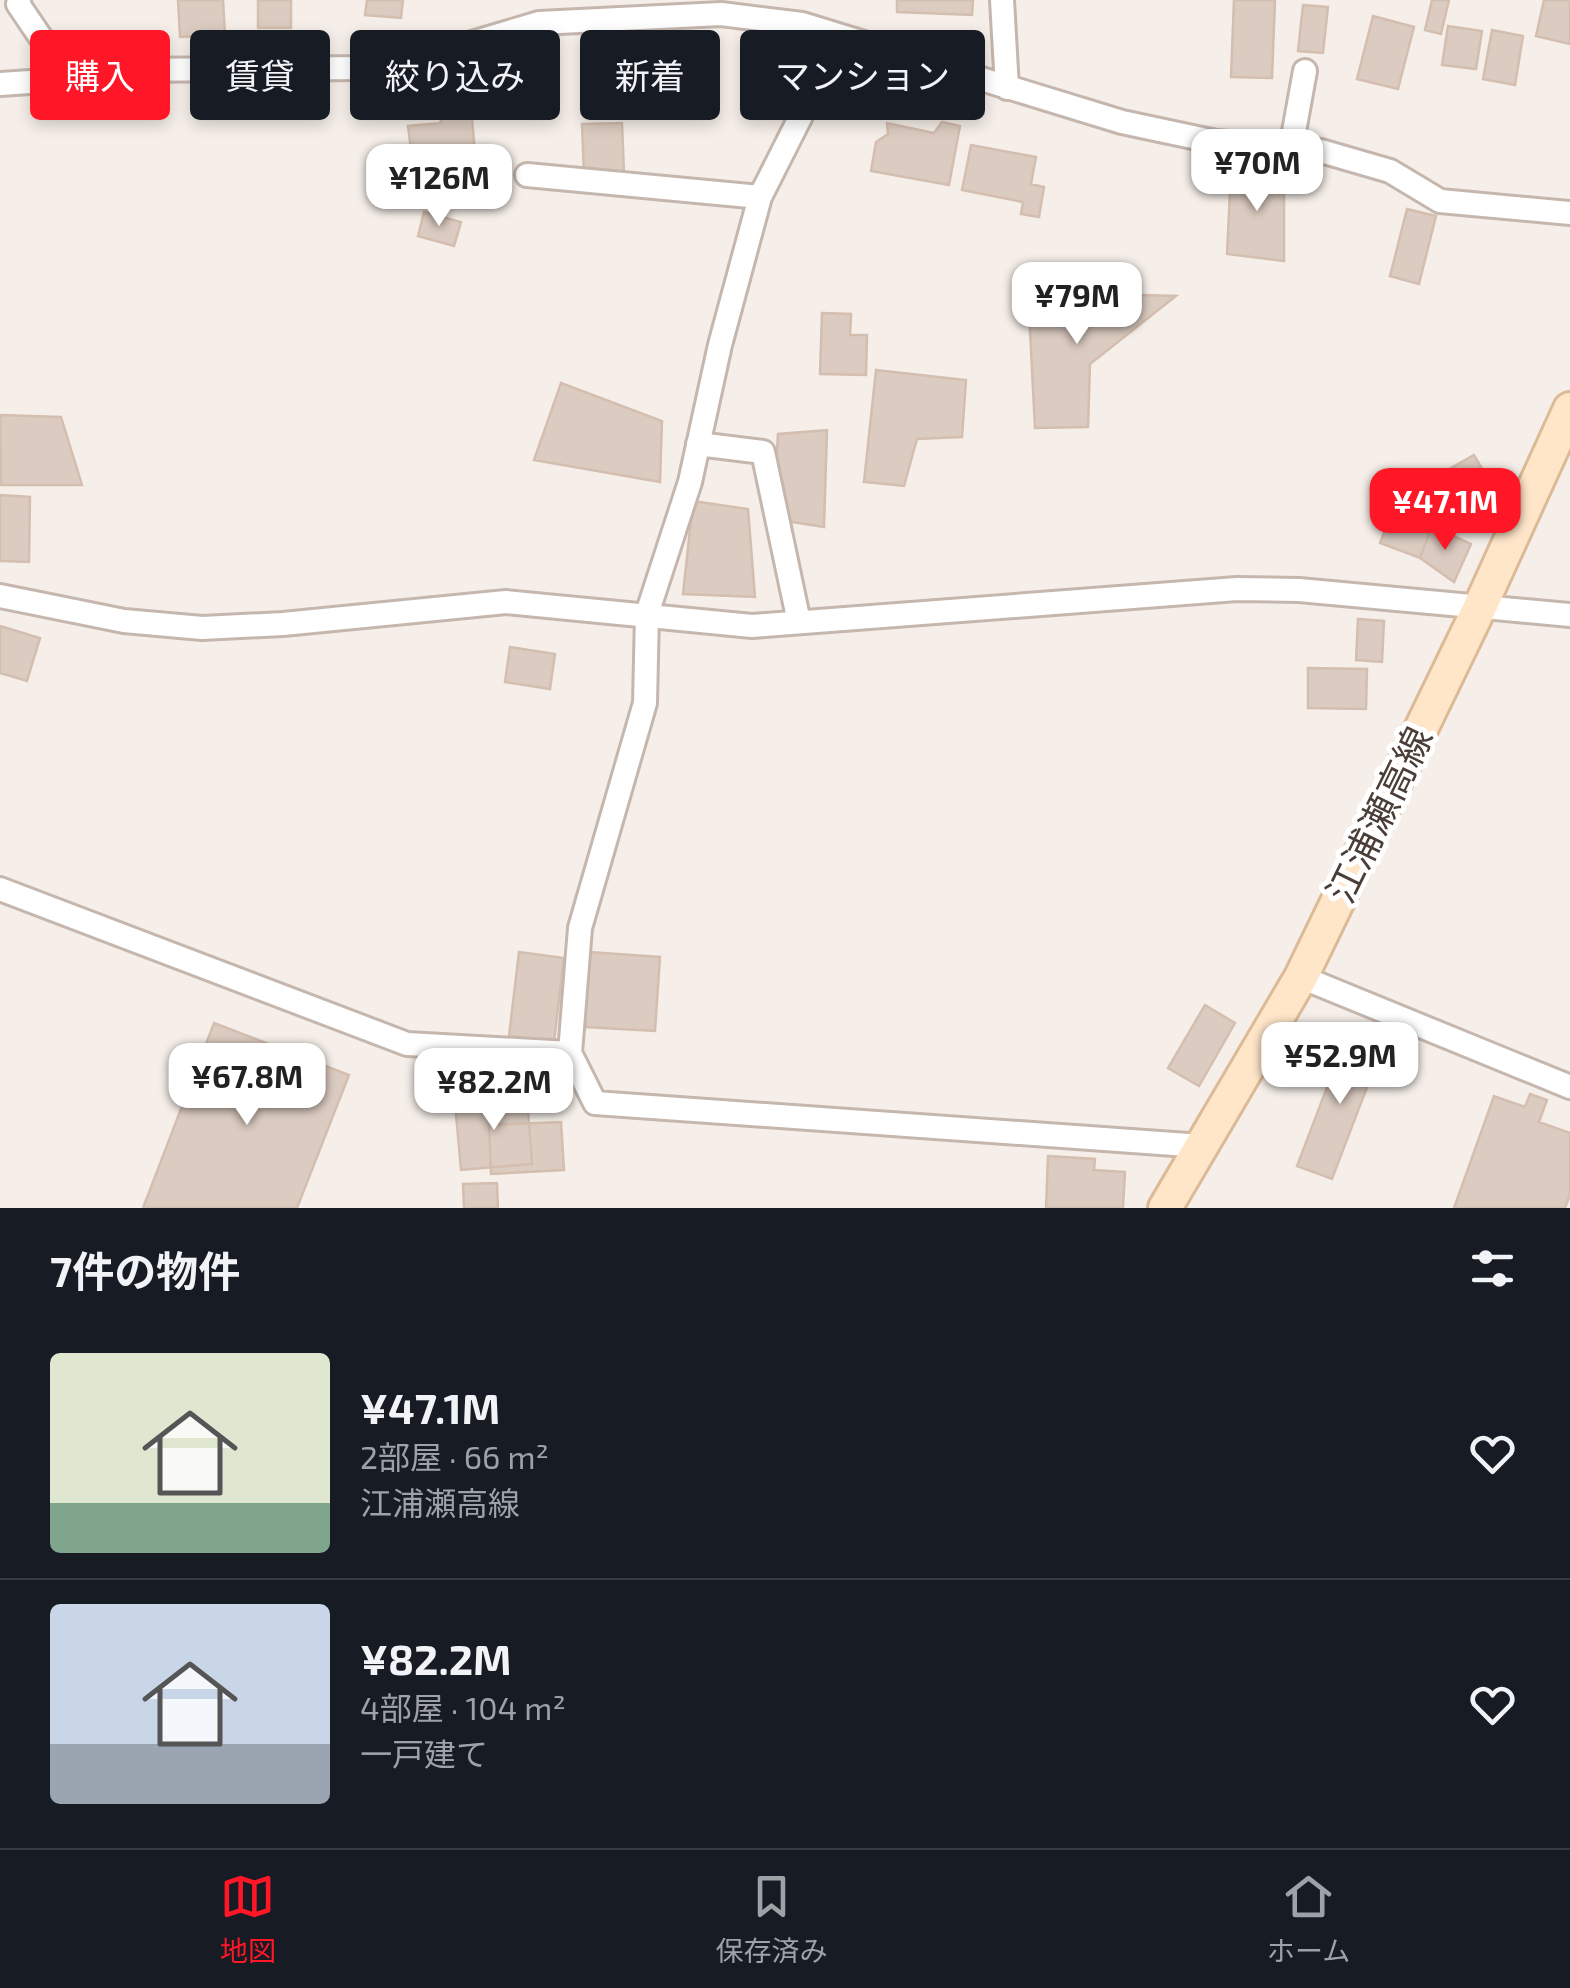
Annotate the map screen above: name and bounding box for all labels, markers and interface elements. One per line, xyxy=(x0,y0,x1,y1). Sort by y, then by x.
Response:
chip: 購入 xyxy=(30,30,170,120)
chip: 賃貸 xyxy=(190,30,330,120)
chip: 絞り込み xyxy=(350,30,560,120)
chip: 新着 xyxy=(580,30,720,120)
chip: マンション xyxy=(740,30,985,120)
pin: ¥70M xyxy=(1198,129,1316,214)
text: ¥70M xyxy=(1213,142,1301,180)
pin: ¥126M xyxy=(369,144,509,229)
text: ¥126M xyxy=(388,157,490,195)
pin: ¥79M xyxy=(1018,262,1136,347)
text: ¥79M xyxy=(1034,275,1120,313)
pin: ¥47.1M xyxy=(1364,468,1526,553)
text: ¥47.1M xyxy=(1392,481,1498,519)
street label: 江浦瀬高線 xyxy=(1316,719,1441,910)
pin: ¥52.9M xyxy=(1259,1022,1421,1107)
text: ¥52.9M xyxy=(1283,1035,1397,1073)
pin: ¥67.8M xyxy=(166,1043,328,1128)
pin: ¥82.2M xyxy=(413,1048,575,1133)
text: ¥67.8M xyxy=(191,1056,303,1094)
text: ¥82.2M xyxy=(436,1061,552,1099)
icon: filters xyxy=(1465,1241,1520,1296)
text: 7件の物件 xyxy=(50,1245,240,1295)
text: ¥47.1M xyxy=(360,1382,500,1432)
icon: home xyxy=(130,1393,250,1513)
icon: heart xyxy=(1465,1426,1520,1481)
text: 2部屋 · 66 m² xyxy=(360,1437,549,1475)
text: 江浦瀬高線 xyxy=(360,1483,520,1521)
text: ¥82.2M xyxy=(360,1633,512,1683)
icon: home xyxy=(130,1644,250,1764)
icon: heart xyxy=(1465,1677,1520,1732)
text: 4部屋 · 104 m² xyxy=(360,1688,566,1726)
text: 一戸建て xyxy=(360,1734,488,1772)
tab: 地図 xyxy=(220,1869,276,1969)
tab: 保存済み xyxy=(715,1869,827,1969)
tab: ホーム xyxy=(1267,1869,1350,1969)

